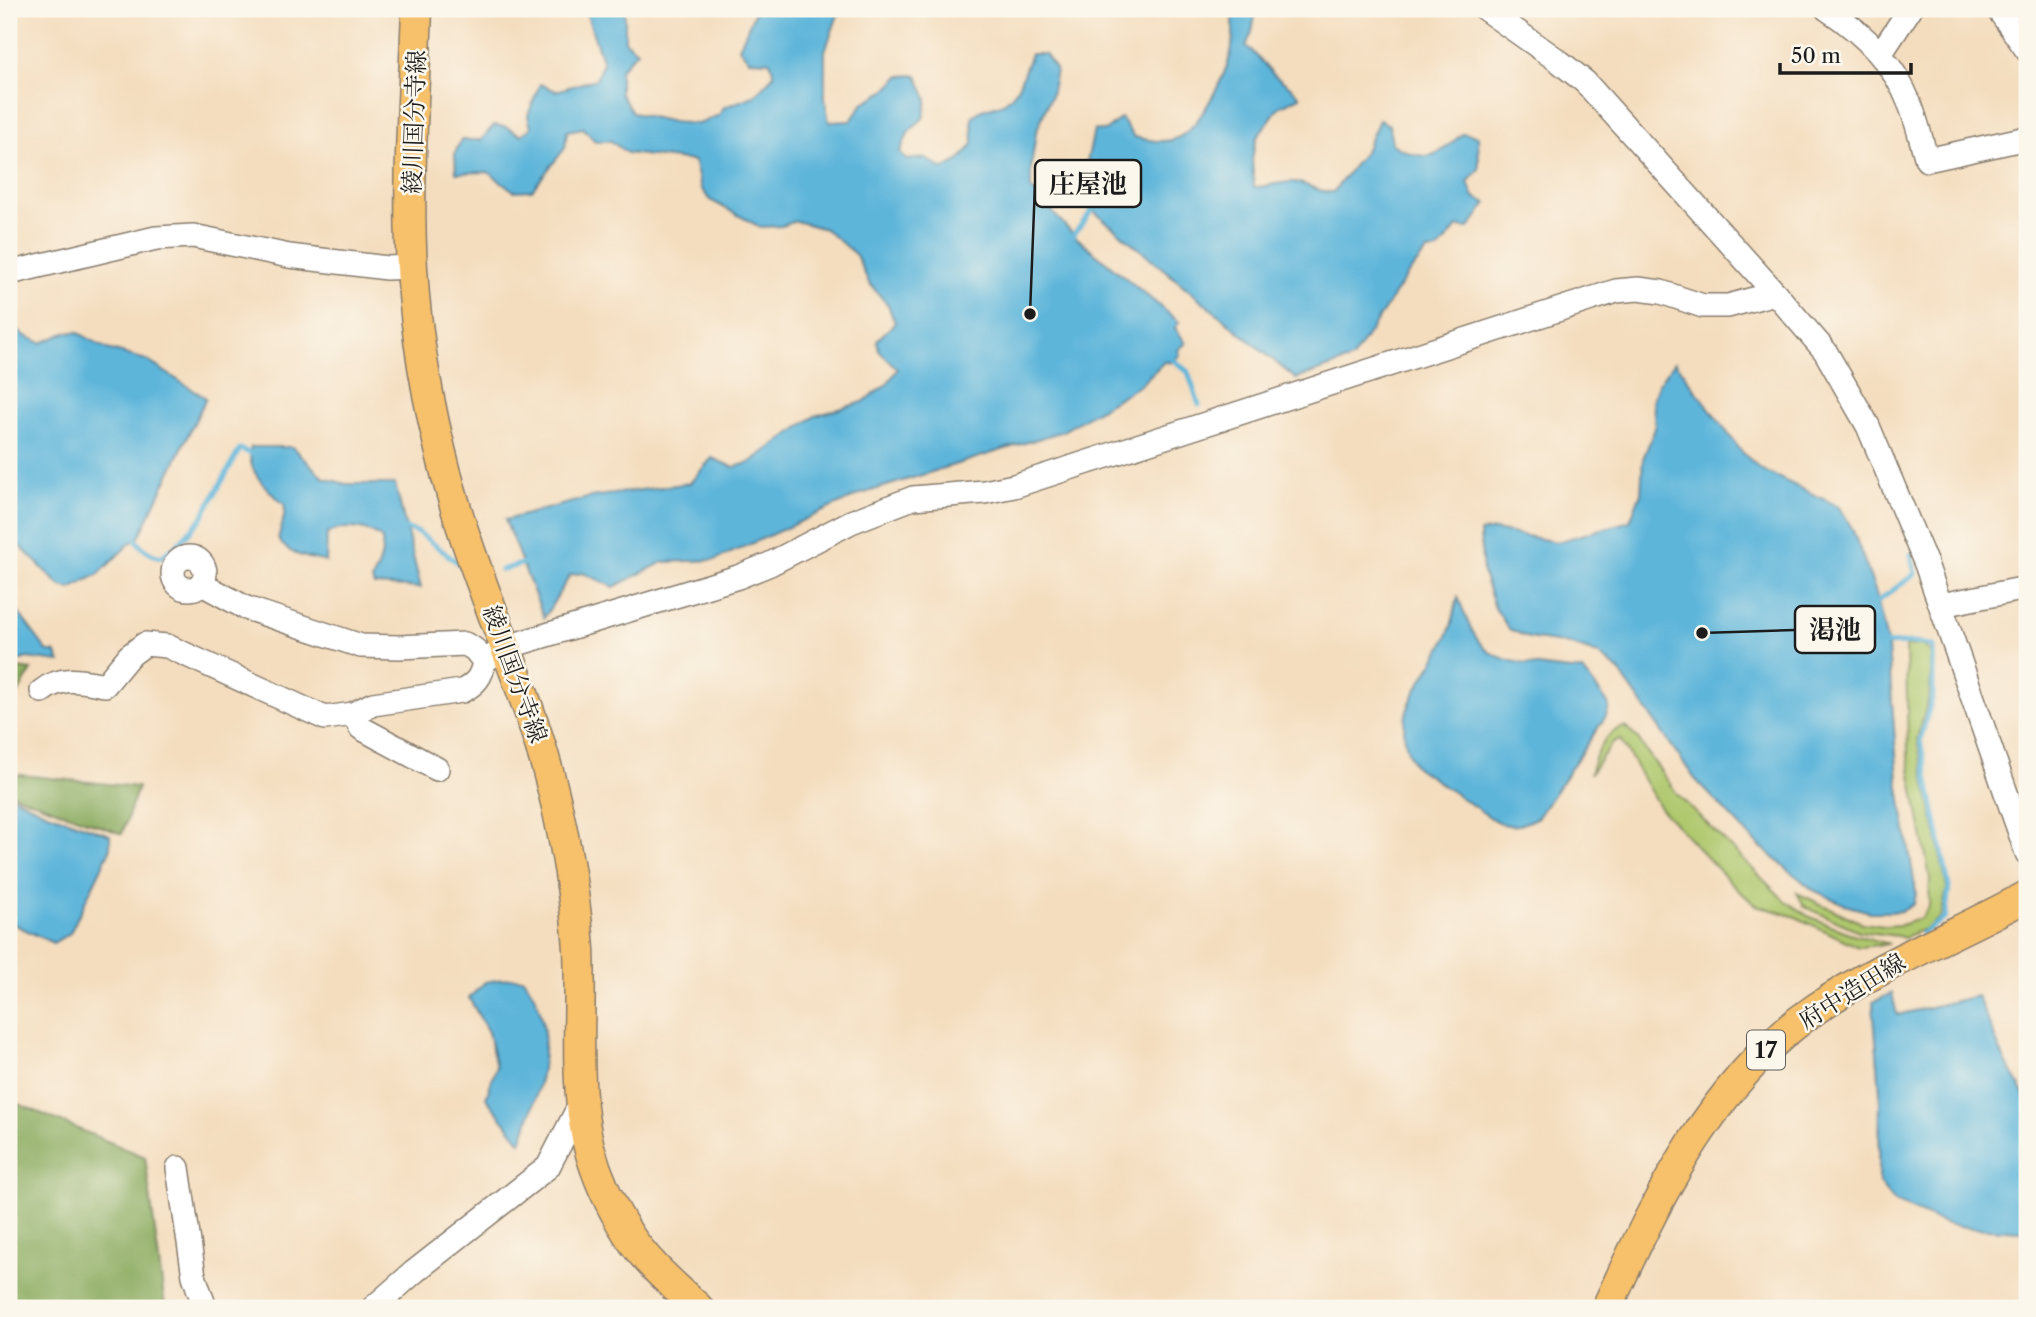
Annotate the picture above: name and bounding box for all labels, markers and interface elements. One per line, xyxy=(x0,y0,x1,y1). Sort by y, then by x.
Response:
scale bar xyxy=(1780,32,1912,76)
text: 50 m xyxy=(1791,43,1841,68)
street label: 綾川国分寺線 xyxy=(397,50,431,194)
callout: 庄屋池 xyxy=(1035,160,1141,207)
text: 庄屋池 xyxy=(1049,168,1127,200)
street label: 綾川国分寺線 xyxy=(477,601,553,747)
callout: 渇池 xyxy=(1795,606,1875,653)
text: 渇池 xyxy=(1809,614,1861,646)
street label: 府中造田線 xyxy=(1793,947,1911,1035)
road number: 17 xyxy=(1747,1030,1785,1070)

